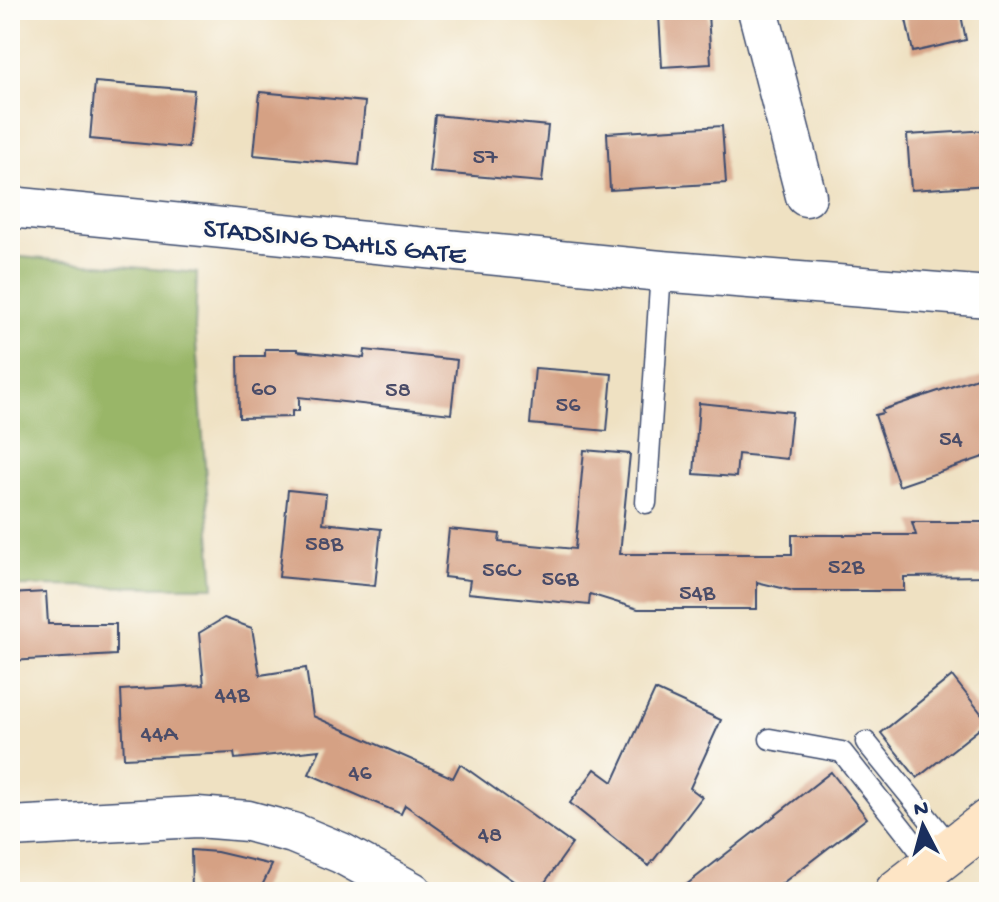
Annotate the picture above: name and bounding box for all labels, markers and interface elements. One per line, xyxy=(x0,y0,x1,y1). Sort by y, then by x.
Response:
house number: 57 xyxy=(472,144,498,173)
street label: STADSING DAHLS GATE xyxy=(202,213,469,274)
house number: 60 xyxy=(251,376,277,405)
house number: 58 xyxy=(385,377,411,406)
house number: 56 xyxy=(556,392,581,421)
house number: 54 xyxy=(939,426,964,455)
house number: 58B xyxy=(305,531,344,560)
house number: 52B xyxy=(828,554,865,583)
house number: 56C xyxy=(482,557,522,586)
house number: 56B xyxy=(541,566,579,595)
house number: 54B xyxy=(679,580,716,609)
house number: 44B xyxy=(215,682,250,711)
house number: 44A xyxy=(141,721,179,750)
house number: 46 xyxy=(348,760,373,789)
north arrow xyxy=(883,786,963,866)
text: N xyxy=(913,796,930,824)
house number: 48 xyxy=(478,822,502,851)

